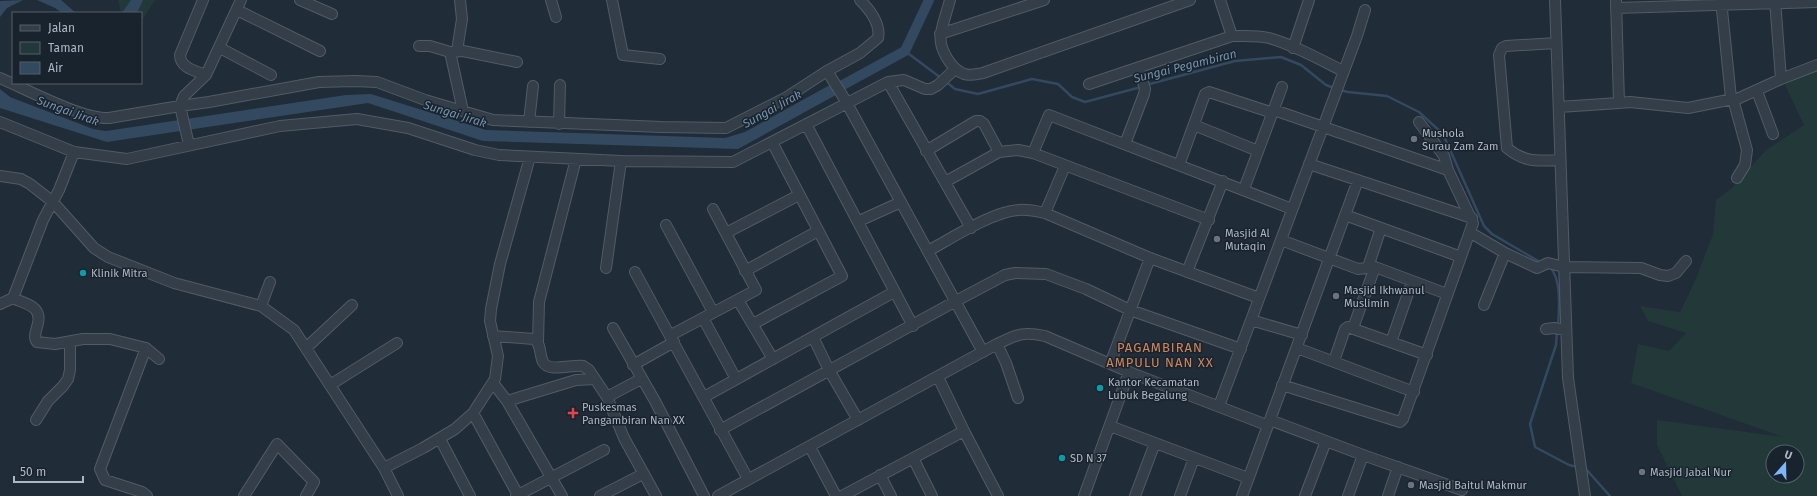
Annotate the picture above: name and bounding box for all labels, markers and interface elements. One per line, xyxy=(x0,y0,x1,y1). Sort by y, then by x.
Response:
legend xyxy=(12,12,142,84)
text: Jalan xyxy=(48,21,75,35)
text: Taman xyxy=(48,41,84,55)
water label: Sungai Pegambiran xyxy=(1131,46,1238,86)
text: Air xyxy=(48,61,63,75)
water label: Sungai Jirak xyxy=(739,87,804,131)
water label: Sungai Jirak xyxy=(34,93,101,129)
water label: Sungai Jirak xyxy=(421,97,489,130)
place label: Mushola Surau Zam Zam xyxy=(1422,127,1498,153)
marker: Mushola Surau Zam Zam xyxy=(1409,134,1419,144)
place label: Masjid Al Mutaqin xyxy=(1225,227,1270,253)
marker: Masjid Al Mutaqin xyxy=(1212,234,1222,244)
place label: Klinik Mitra xyxy=(91,267,147,280)
marker: Klinik Mitra xyxy=(78,268,88,278)
place label: Masjid Ikhwanul Muslimin xyxy=(1344,284,1424,310)
marker: Masjid Ikhwanul Muslimin xyxy=(1331,291,1341,301)
district label: PAGAMBIRAN AMPULU NAN XX xyxy=(1106,340,1214,370)
place label: Kantor Kecamatan Lubuk Begalung xyxy=(1108,376,1199,402)
marker: Kantor Kecamatan Lubuk Begalung xyxy=(1095,383,1105,393)
place label: Puskesmas Pangambiran Nan XX xyxy=(582,401,685,427)
marker: Puskesmas Pangambiran Nan XX xyxy=(567,407,579,419)
north arrow xyxy=(1765,444,1805,484)
text: U xyxy=(1783,448,1794,462)
place label: SD N 37 xyxy=(1070,452,1107,465)
marker: SD N 37 xyxy=(1057,453,1067,463)
scale bar xyxy=(14,458,83,484)
text: 50 m xyxy=(20,465,46,479)
place label: Masjid Jabal Nur xyxy=(1650,466,1732,479)
marker: Masjid Jabal Nur xyxy=(1637,467,1647,477)
place label: Masjid Baitul Makmur xyxy=(1419,479,1528,492)
marker: Masjid Baitul Makmur xyxy=(1406,480,1416,490)

